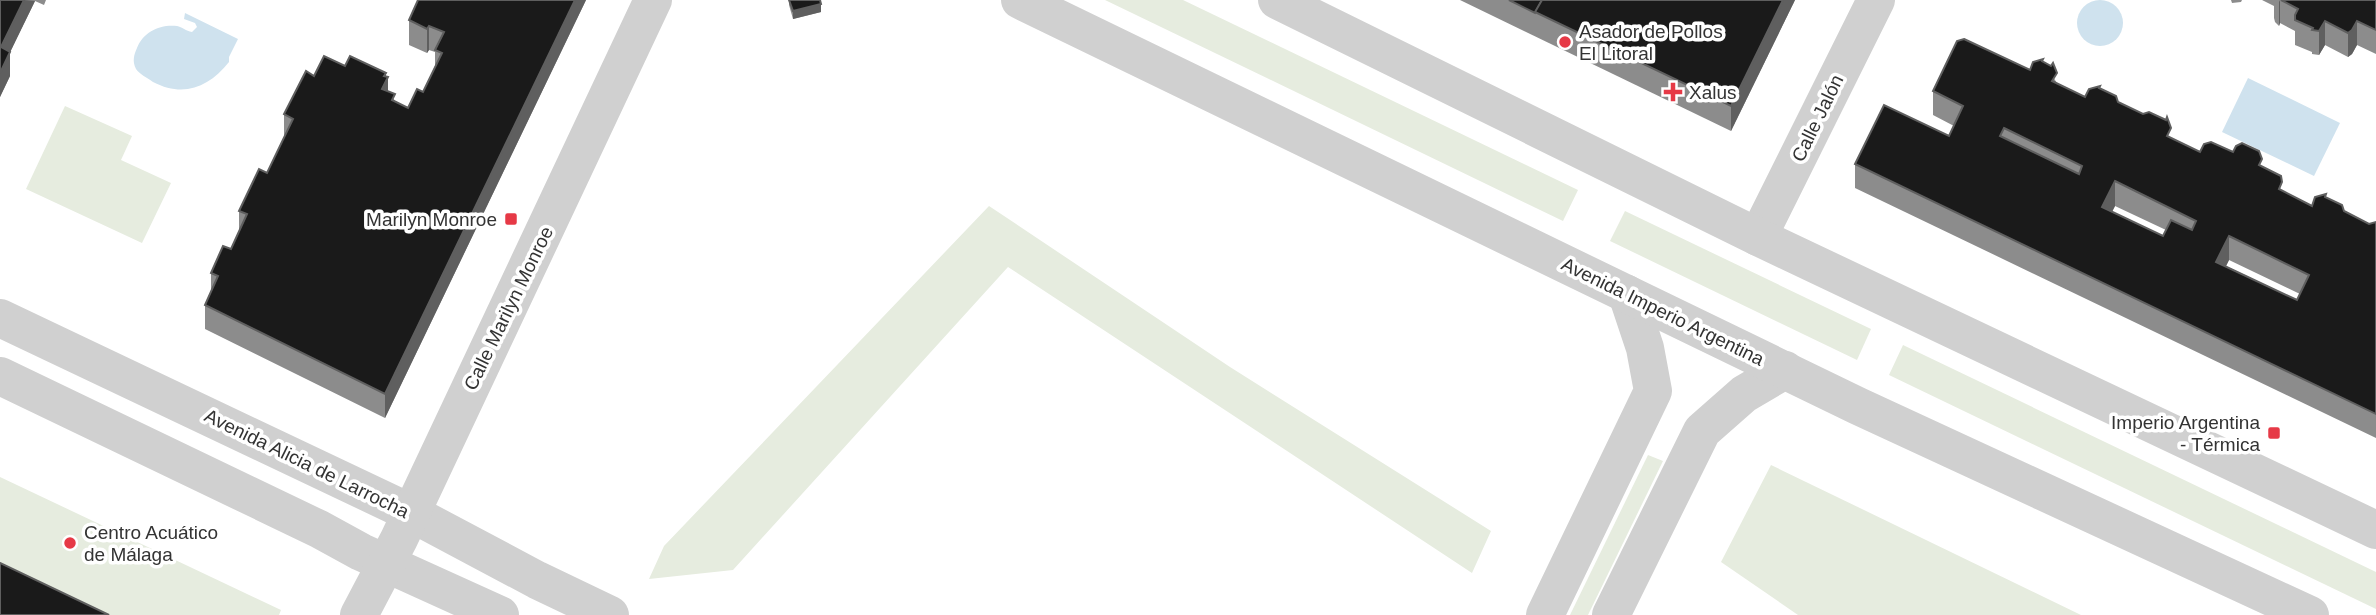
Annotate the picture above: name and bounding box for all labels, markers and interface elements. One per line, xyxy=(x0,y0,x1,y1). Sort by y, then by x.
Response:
place label: Asador de Pollos El Litoral xyxy=(1579,21,1723,64)
marker: Asador de Pollos El Litoral xyxy=(1557,34,1573,50)
street label: Calle Jalón xyxy=(1787,71,1847,165)
marker: Xalus xyxy=(1663,82,1683,102)
place label: Xalus xyxy=(1689,82,1737,103)
place label: Marilyn Monroe xyxy=(366,209,497,230)
marker: Marilyn Monroe xyxy=(503,211,519,227)
street label: Calle Marilyn Monroe xyxy=(460,223,557,393)
street label: Avenida Imperio Argentina xyxy=(1558,253,1768,370)
street label: Avenida Alicia de Larrocha xyxy=(201,405,413,522)
place label: Imperio Argentina - Térmica xyxy=(2111,412,2260,455)
marker: Imperio Argentina - Térmica xyxy=(2266,425,2282,441)
place label: Centro Acuático de Málaga xyxy=(84,522,218,565)
marker: Centro Acuático de Málaga xyxy=(62,535,78,551)

